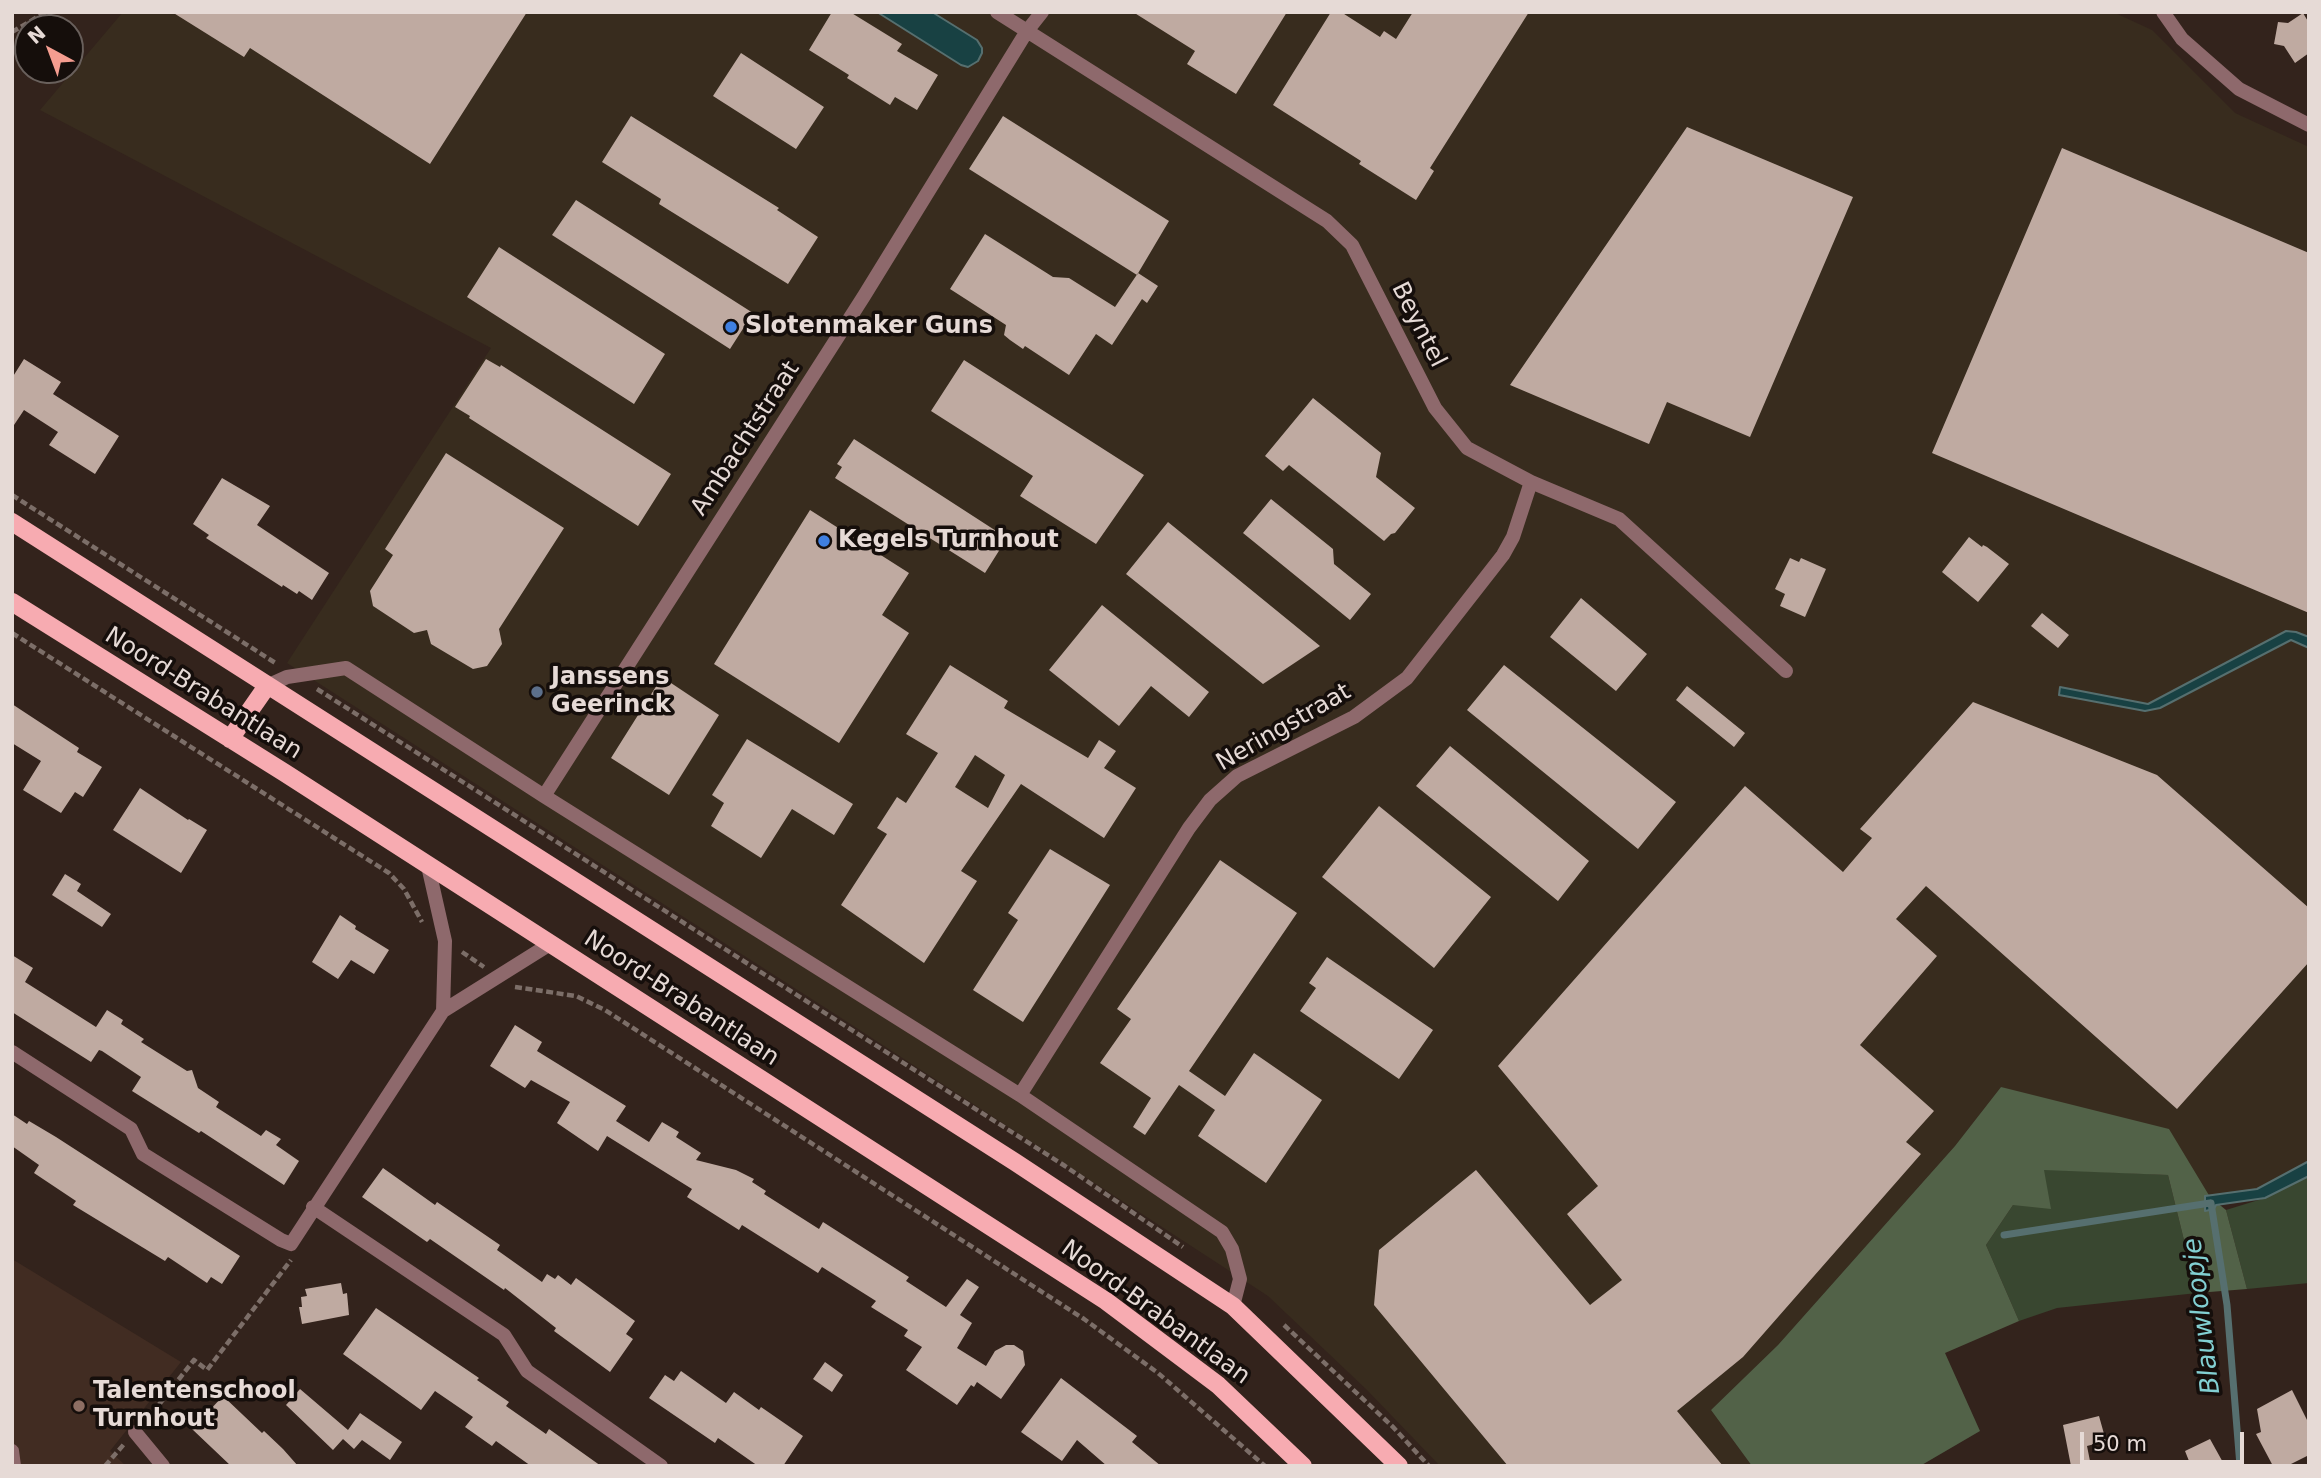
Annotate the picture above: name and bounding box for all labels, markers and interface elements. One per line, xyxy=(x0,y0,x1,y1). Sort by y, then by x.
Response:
north arrow xyxy=(14,14,84,84)
text: N xyxy=(23,21,50,48)
street label: Beyntel xyxy=(1384,278,1452,372)
place label: Slotenmaker Guns xyxy=(745,313,993,341)
marker: Slotenmaker Guns xyxy=(723,319,739,335)
street label: Ambachtstraat xyxy=(685,356,807,522)
place label: Kegels Turnhout xyxy=(838,527,1059,555)
marker: Kegels Turnhout xyxy=(816,533,832,549)
street label: Noord-Brabantlaan xyxy=(99,622,307,766)
place label: Janssens Geerinck xyxy=(551,664,671,720)
street label: Neringstraat xyxy=(1212,678,1356,778)
marker: Janssens Geerinck xyxy=(529,684,545,700)
street label: Noord-Brabantlaan xyxy=(578,925,784,1073)
street label: Noord-Brabantlaan xyxy=(1055,1235,1255,1391)
water label: Blauwloopje xyxy=(2178,1236,2228,1396)
place label: Talentenschool Turnhout xyxy=(93,1378,296,1434)
marker: Talentenschool Turnhout xyxy=(71,1398,87,1414)
scale bar xyxy=(2083,1418,2248,1462)
text: 50 m xyxy=(2093,1432,2147,1456)

